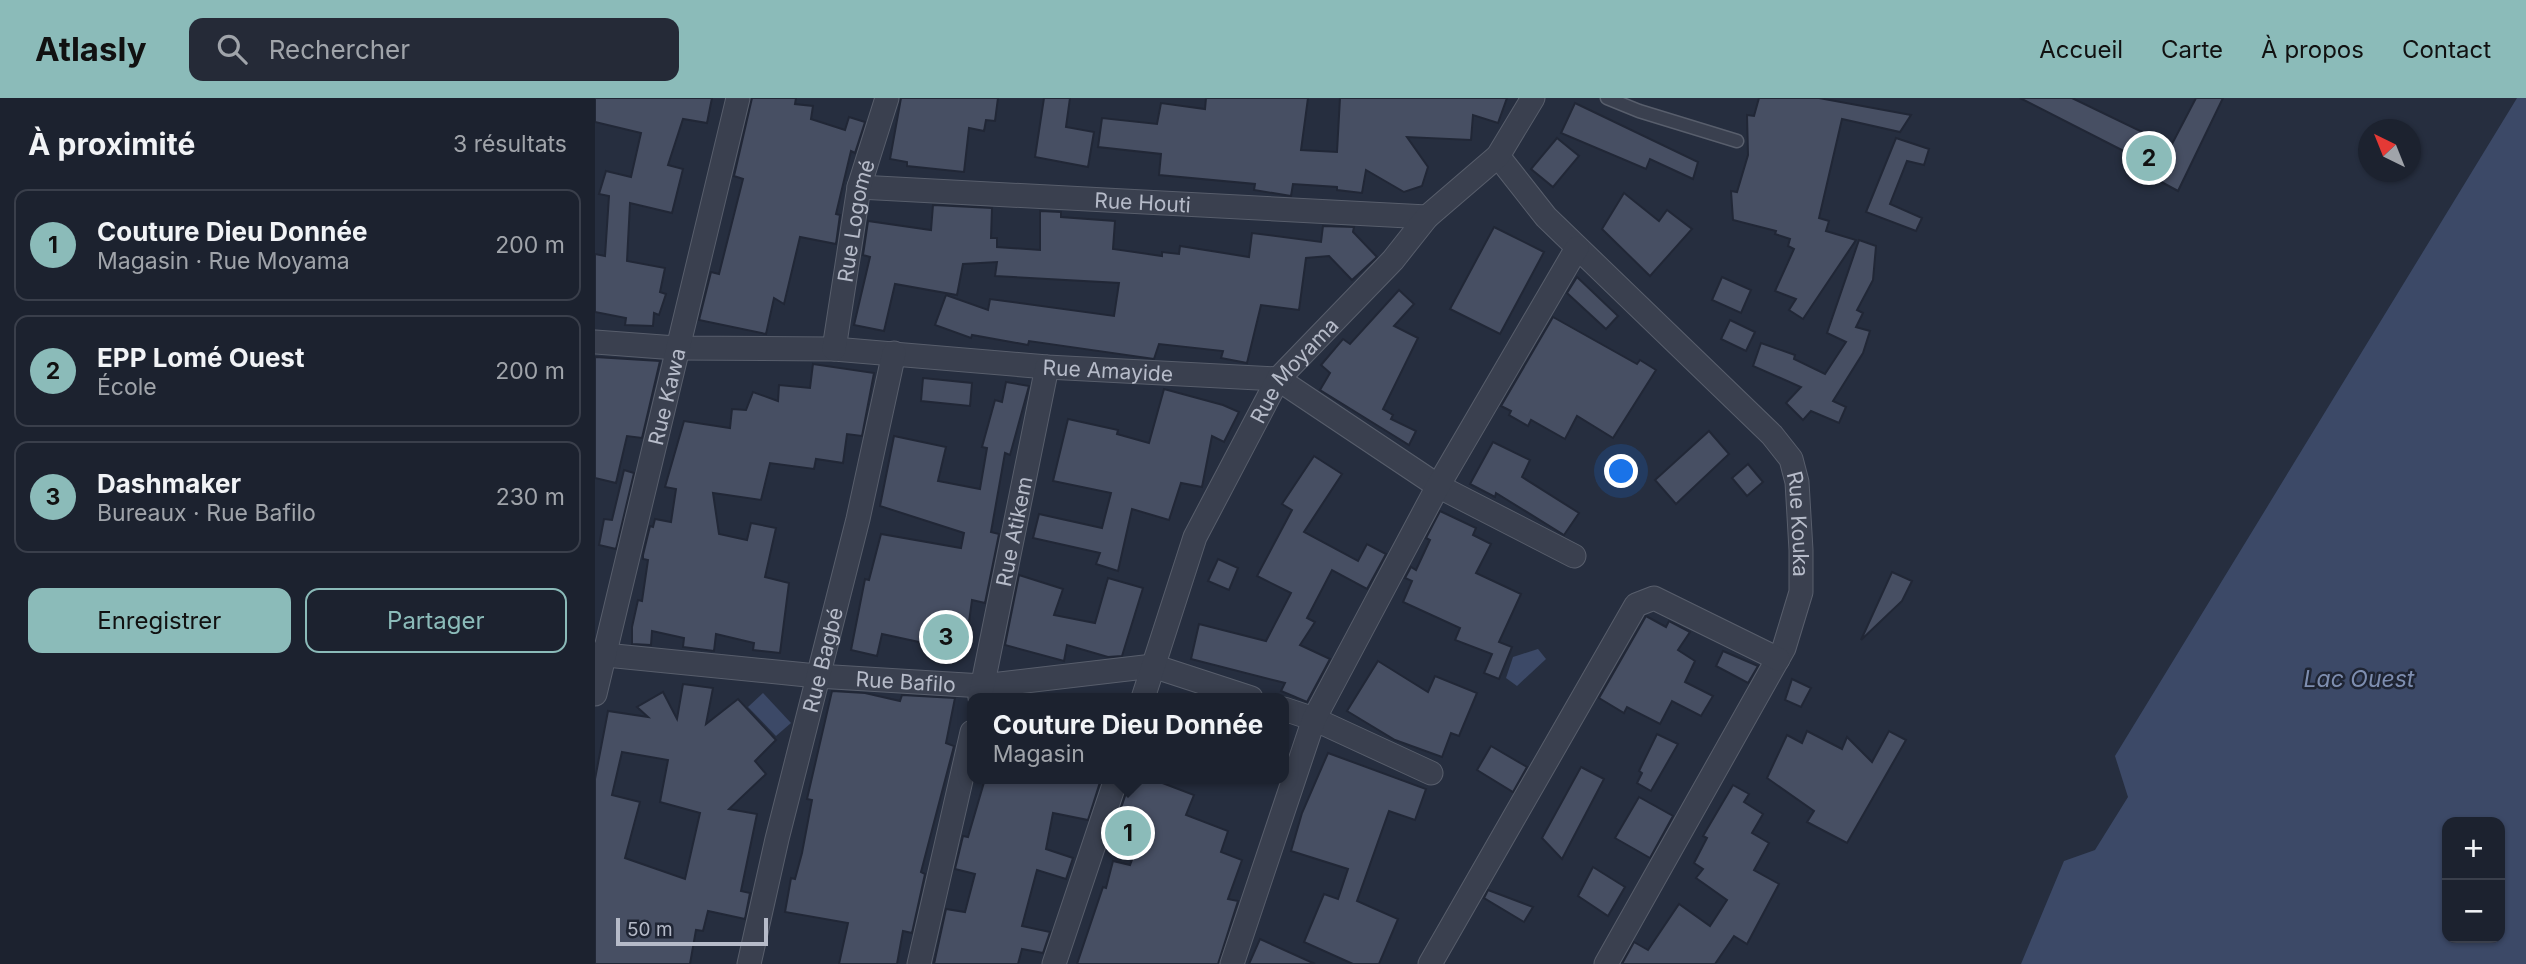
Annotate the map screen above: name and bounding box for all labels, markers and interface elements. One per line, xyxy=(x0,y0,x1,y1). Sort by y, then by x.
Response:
search box xyxy=(189,18,679,81)
text: Atlasly xyxy=(35,29,147,69)
icon: search xyxy=(213,30,251,68)
text: Rechercher xyxy=(269,34,410,65)
text: Accueil xyxy=(2039,35,2123,64)
text: Carte xyxy=(2161,35,2223,64)
text: À propos xyxy=(2261,35,2364,64)
text: Contact xyxy=(2402,35,2491,64)
north arrow xyxy=(2358,119,2421,182)
text: À proximité xyxy=(28,126,195,162)
text: 3 résultats xyxy=(453,130,567,158)
pin: 2 xyxy=(2126,132,2172,184)
street label: Rue Logomé xyxy=(832,156,879,284)
street label: Rue Houti xyxy=(1094,187,1192,217)
text: Couture Dieu Donnée xyxy=(97,216,367,247)
text: 1 xyxy=(48,231,58,259)
text: 200 m xyxy=(495,231,565,259)
text: Magasin · Rue Moyama xyxy=(97,247,350,275)
street label: Rue Moyama xyxy=(1245,312,1343,427)
text: EPP Lomé Ouest xyxy=(97,342,304,373)
street label: Rue Kawa xyxy=(643,345,690,447)
street label: Rue Amayide xyxy=(1042,354,1174,386)
text: 2 xyxy=(46,357,60,385)
text: 200 m xyxy=(495,357,565,385)
text: École xyxy=(97,373,157,401)
your location xyxy=(1604,454,1638,488)
text: Dashmaker xyxy=(97,468,241,499)
street label: Rue Kouka xyxy=(1782,468,1814,577)
street label: Rue Atikem xyxy=(990,474,1037,589)
text: 3 xyxy=(46,483,60,511)
text: 230 m xyxy=(496,483,565,511)
text: Bureaux · Rue Bafilo xyxy=(97,499,316,527)
button: Enregistrer xyxy=(28,588,291,653)
button: Partager xyxy=(305,588,567,653)
street label: Rue Bagbé xyxy=(797,605,848,715)
pin: 3 xyxy=(923,611,969,663)
water label: Lac Ouest xyxy=(2304,665,2415,693)
street label: Rue Bafilo xyxy=(855,666,957,697)
popup xyxy=(967,693,1289,784)
text: Couture Dieu Donnée xyxy=(993,709,1263,740)
text: Magasin xyxy=(993,740,1085,768)
pin: 1 xyxy=(1105,807,1151,859)
map controls xyxy=(2442,817,2505,943)
button: + xyxy=(2442,817,2505,880)
button: − xyxy=(2442,880,2505,943)
scale bar xyxy=(616,915,768,947)
text: 50 m xyxy=(627,918,673,941)

